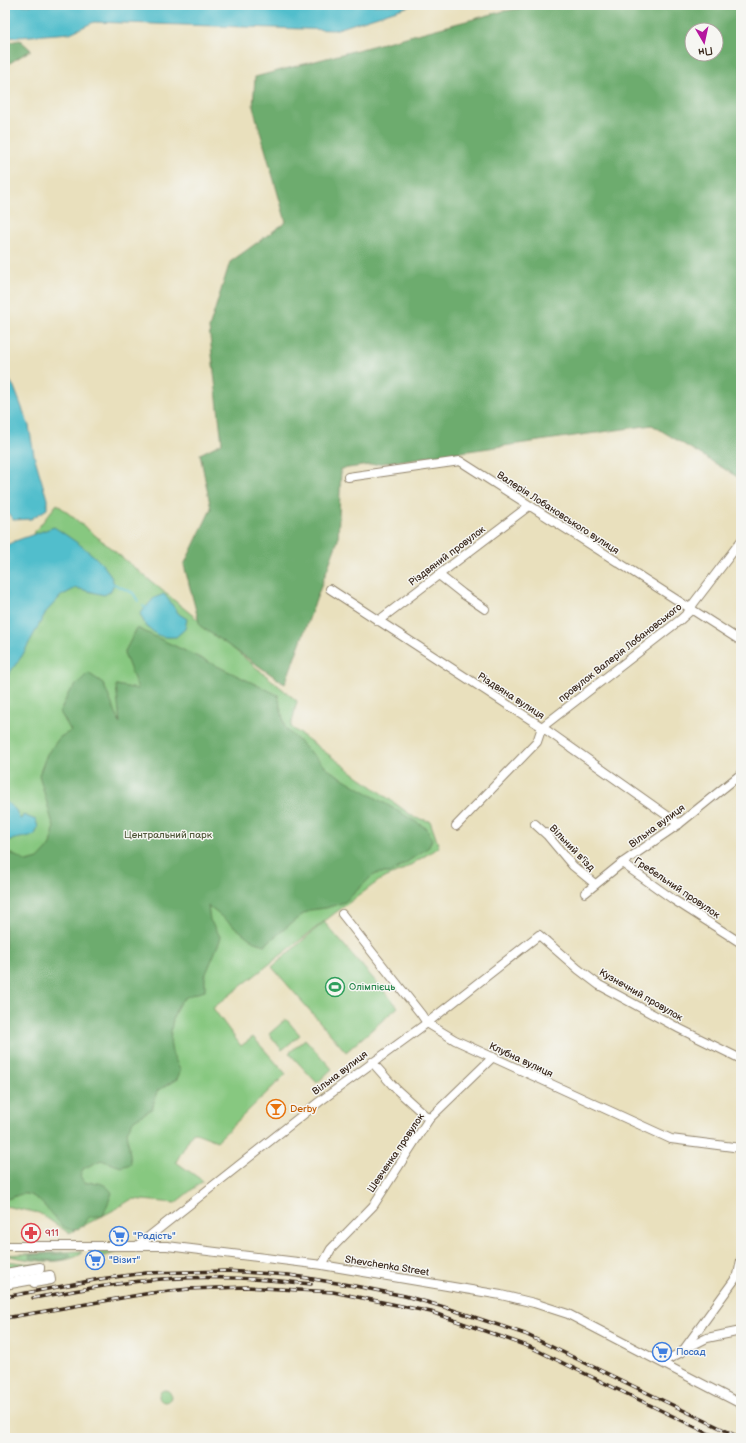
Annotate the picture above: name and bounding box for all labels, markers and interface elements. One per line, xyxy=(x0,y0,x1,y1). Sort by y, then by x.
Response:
north arrow xyxy=(684,22,724,62)
text: Пн xyxy=(697,44,714,59)
street label: Валерія Лобановського вулиця xyxy=(495,469,622,557)
street label: Різдвяний провулок xyxy=(406,523,488,589)
street label: провулок Валерія Лобановського xyxy=(556,601,684,705)
street label: Різдвяна вулиця xyxy=(475,670,547,722)
street label: Вільна вулиця xyxy=(627,801,688,850)
street label: Вільний в'їзд xyxy=(547,822,597,874)
park label: Центральний парк xyxy=(124,829,213,841)
street label: Гребельний провулок xyxy=(632,855,723,922)
street label: Кузнечний провулок xyxy=(597,966,686,1024)
sports icon: Олімпієць xyxy=(324,976,346,998)
place label: Олімпієць xyxy=(349,981,395,993)
street label: Клубна вулиця xyxy=(487,1040,555,1080)
street label: Вільна вулиця xyxy=(310,1048,370,1098)
bar icon: Derby xyxy=(265,1098,287,1120)
place label: Derby xyxy=(290,1103,317,1115)
street label: Шевченка провулок xyxy=(365,1110,427,1195)
pharmacy icon: 911 xyxy=(20,1222,42,1244)
supermarket icon: "Радість" xyxy=(108,1225,130,1247)
place label: 911 xyxy=(45,1227,59,1239)
place label: "Радість" xyxy=(133,1230,176,1242)
supermarket icon: "Візит" xyxy=(84,1249,106,1271)
street label: Shevchenka Street xyxy=(344,1253,430,1279)
place label: "Візит" xyxy=(109,1254,141,1266)
supermarket icon: Посад xyxy=(651,1341,673,1363)
place label: Посад xyxy=(676,1346,706,1358)

